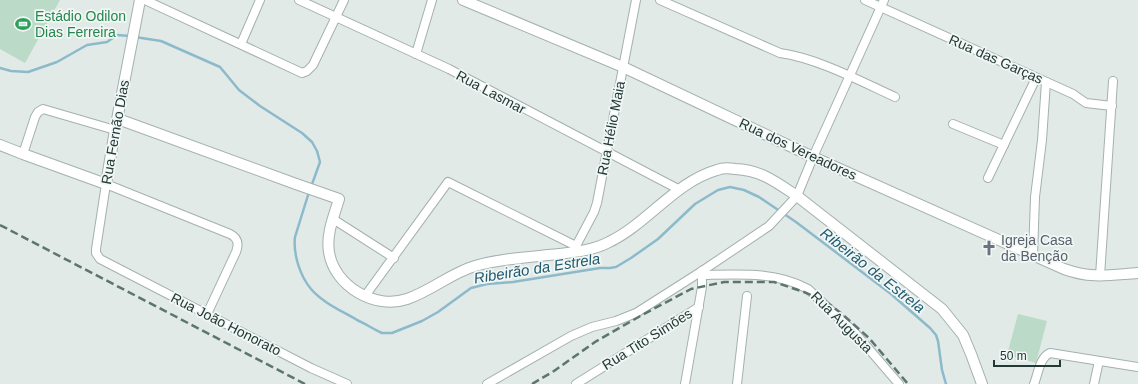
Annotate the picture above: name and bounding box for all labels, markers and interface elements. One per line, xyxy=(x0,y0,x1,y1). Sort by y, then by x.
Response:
place label: Estádio Odilon Dias Ferreira xyxy=(35,8,126,40)
sports icon: Estádio Odilon Dias Ferreira xyxy=(14,15,32,33)
street label: Rua das Garças xyxy=(947,31,1045,87)
street label: Rua Lasmar xyxy=(454,67,529,117)
street label: Rua Fernão Dias xyxy=(98,79,132,185)
street label: Rua Hélio Maia xyxy=(594,79,628,177)
street label: Rua dos Vereadores xyxy=(737,115,859,183)
water label: Ribeirão da Estrela xyxy=(818,224,928,316)
place label: Igreja Casa da Benção xyxy=(1001,232,1073,264)
church icon: Igreja Casa da Benção xyxy=(980,239,998,257)
water label: Ribeirão da Estrela xyxy=(473,250,601,286)
street label: Rua Augusta xyxy=(808,288,876,356)
street label: Rua João Honorato xyxy=(168,289,284,359)
street label: Rua Tito Simões xyxy=(599,305,695,373)
scale bar xyxy=(994,342,1060,368)
text: 50 m xyxy=(1000,349,1027,363)

